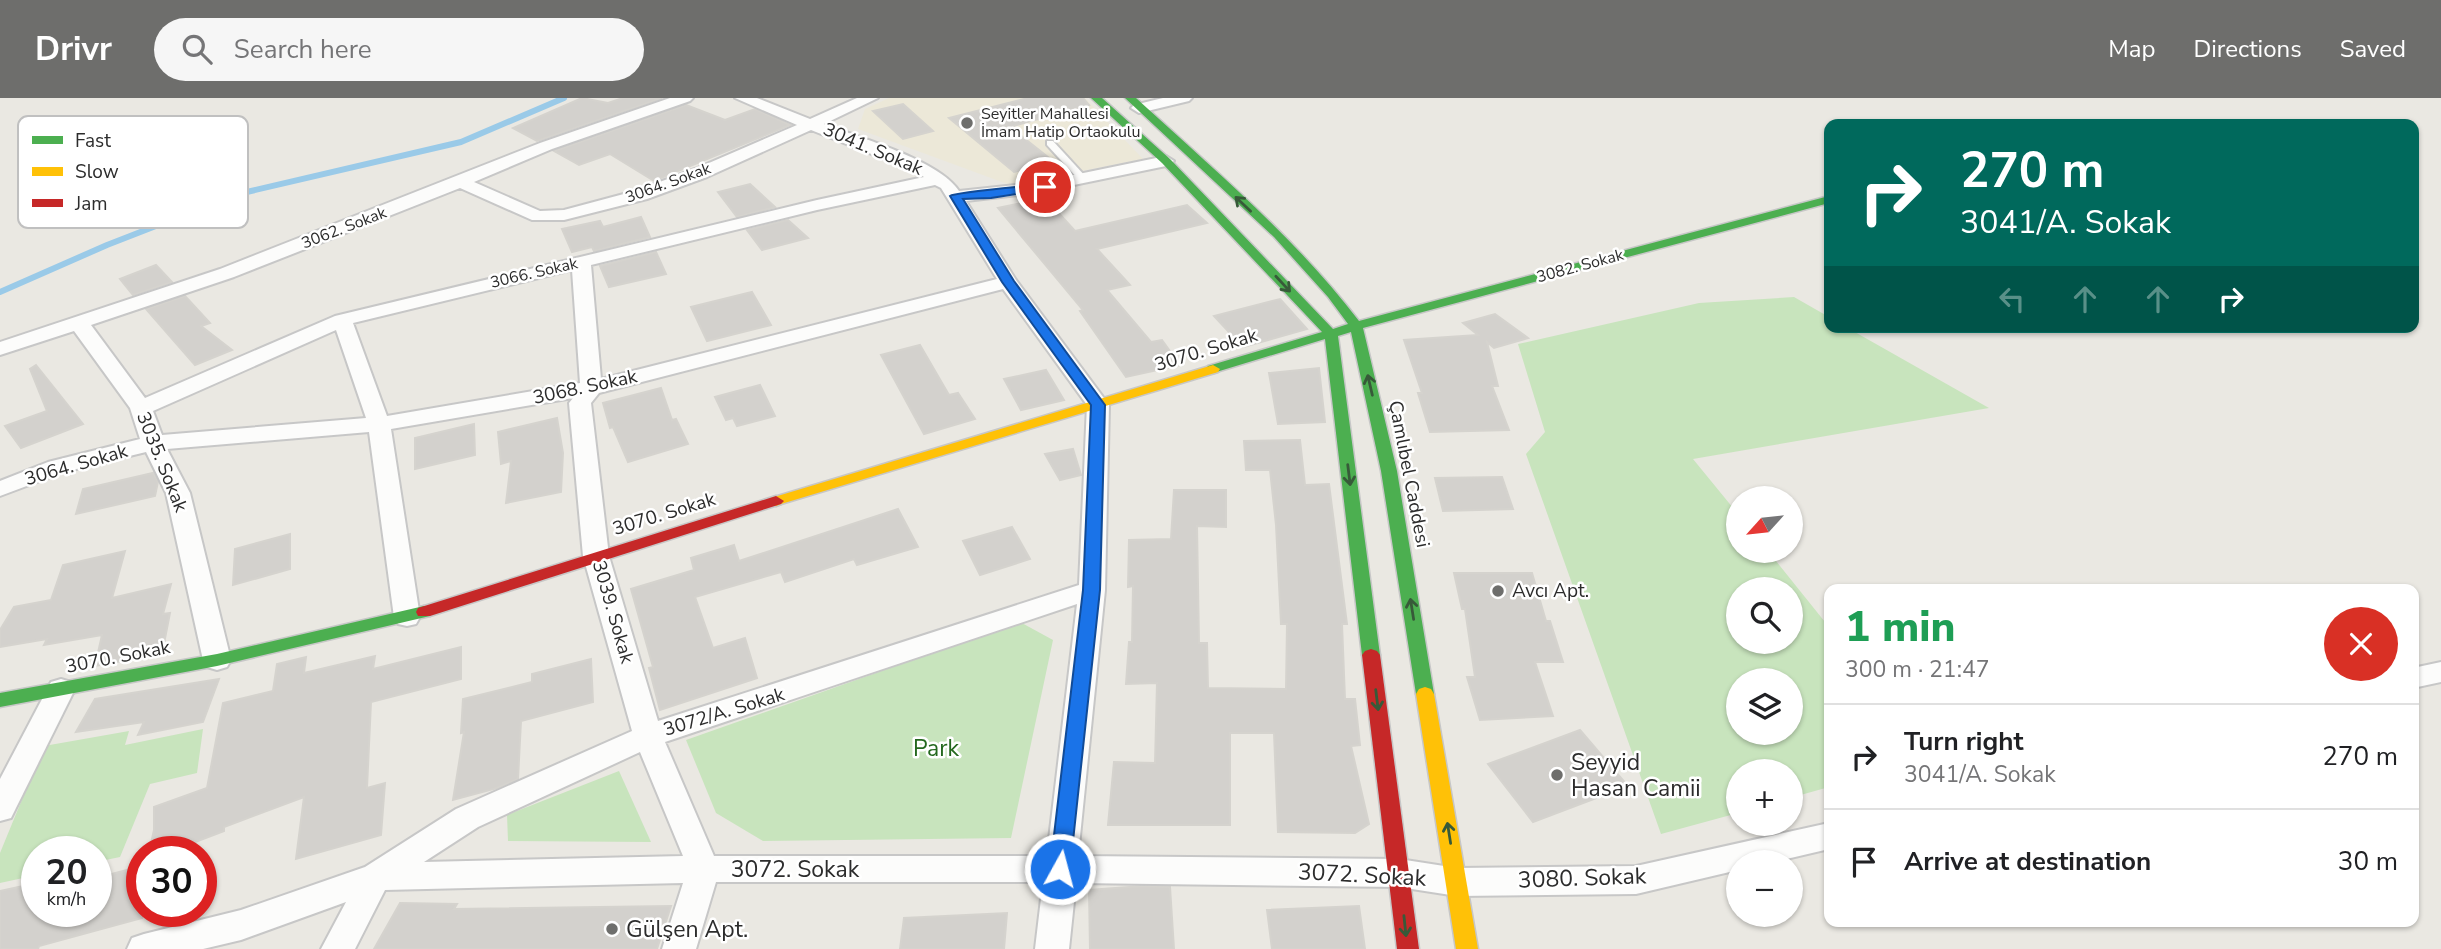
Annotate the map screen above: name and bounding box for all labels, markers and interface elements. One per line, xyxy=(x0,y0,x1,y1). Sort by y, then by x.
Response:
search box xyxy=(154,18,644,81)
text: Drivr xyxy=(35,27,112,72)
icon: search xyxy=(178,30,216,68)
text: Search here xyxy=(234,32,372,67)
text: Map xyxy=(2108,33,2155,65)
text: Directions xyxy=(2193,33,2302,65)
text: Saved xyxy=(2340,33,2406,65)
place label: Seyitler Mahallesi İmam Hatip Ortaokulu xyxy=(981,103,1141,143)
marker: Seyitler Mahallesi İmam Hatip Ortaokulu xyxy=(959,115,975,131)
legend xyxy=(18,116,248,228)
street label: 3041. Sokak xyxy=(819,116,927,182)
text: Fast xyxy=(75,128,111,154)
text: 270 m xyxy=(1960,137,2104,204)
icon: right xyxy=(1845,147,1936,238)
street label: 3064. Sokak xyxy=(622,157,715,209)
pin xyxy=(1015,157,1075,217)
text: Slow xyxy=(75,159,119,185)
icon: arrive xyxy=(1026,168,1064,206)
text: Jam xyxy=(74,191,108,217)
one-way arrow xyxy=(1234,196,1252,212)
street label: 3062. Sokak xyxy=(298,201,391,254)
text: 3041/A. Sokak xyxy=(1960,201,2171,244)
street label: 3082. Sokak xyxy=(1534,244,1627,288)
street label: 3066. Sokak xyxy=(488,252,581,294)
one-way arrow xyxy=(1275,275,1292,292)
icon: left xyxy=(1993,280,2031,318)
icon: ahead xyxy=(2066,280,2104,318)
icon: ahead xyxy=(2139,280,2177,318)
icon: right xyxy=(2212,280,2250,318)
street label: 3070. Sokak xyxy=(1151,322,1261,378)
street label: 3068. Sokak xyxy=(530,363,640,411)
one-way arrow xyxy=(1363,374,1376,397)
street label: Çamlıbel Caddesi xyxy=(1382,398,1436,550)
street label: 3035. Sokak xyxy=(130,408,194,516)
street label: 3064. Sokak xyxy=(21,438,131,492)
one-way arrow xyxy=(1342,463,1355,485)
street label: 3070. Sokak xyxy=(609,486,719,542)
north arrow xyxy=(1726,486,1802,564)
map controls xyxy=(1726,486,1803,927)
street label: 3039. Sokak xyxy=(586,557,640,667)
button: search xyxy=(1726,577,1803,654)
place label: Avcı Apt. xyxy=(1512,578,1589,604)
marker: Avcı Apt. xyxy=(1490,583,1506,599)
one-way arrow xyxy=(1405,598,1418,621)
text: 1 min xyxy=(1845,599,1955,656)
button: close xyxy=(2324,607,2398,681)
street label: 3070. Sokak xyxy=(63,634,173,680)
text: 300 m · 21:47 xyxy=(1845,654,1990,685)
button: layers xyxy=(1726,668,1803,745)
street label: 3072/A. Sokak xyxy=(660,681,788,743)
one-way arrow xyxy=(1371,688,1384,711)
text: Turn right xyxy=(1904,724,2023,759)
park label: Park xyxy=(913,733,959,764)
icon: right xyxy=(1845,738,1883,776)
text: 270 m xyxy=(2322,739,2398,774)
place label: Seyyid Hasan Camii xyxy=(1571,747,1701,804)
button: + xyxy=(1726,759,1803,836)
text: 3041/A. Sokak xyxy=(1904,759,2056,790)
marker: Seyyid Hasan Camii xyxy=(1549,767,1565,783)
one-way arrow xyxy=(1442,822,1455,845)
position arrow xyxy=(1023,832,1097,906)
speed limit sign: 30 xyxy=(126,836,217,927)
icon: arrive xyxy=(1845,843,1883,881)
text: Arrive at destination xyxy=(1904,844,2151,879)
text: 30 m xyxy=(2338,844,2398,879)
text: 20 xyxy=(45,849,88,896)
button: − xyxy=(1726,850,1803,927)
street label: 3072. Sokak xyxy=(731,854,860,885)
street label: 3072. Sokak xyxy=(1297,856,1427,894)
street label: 3080. Sokak xyxy=(1517,860,1647,896)
text: km/h xyxy=(47,887,86,911)
place label: Gülşen Apt. xyxy=(626,914,748,945)
one-way arrow xyxy=(1399,914,1412,937)
marker: Gülşen Apt. xyxy=(604,921,620,937)

